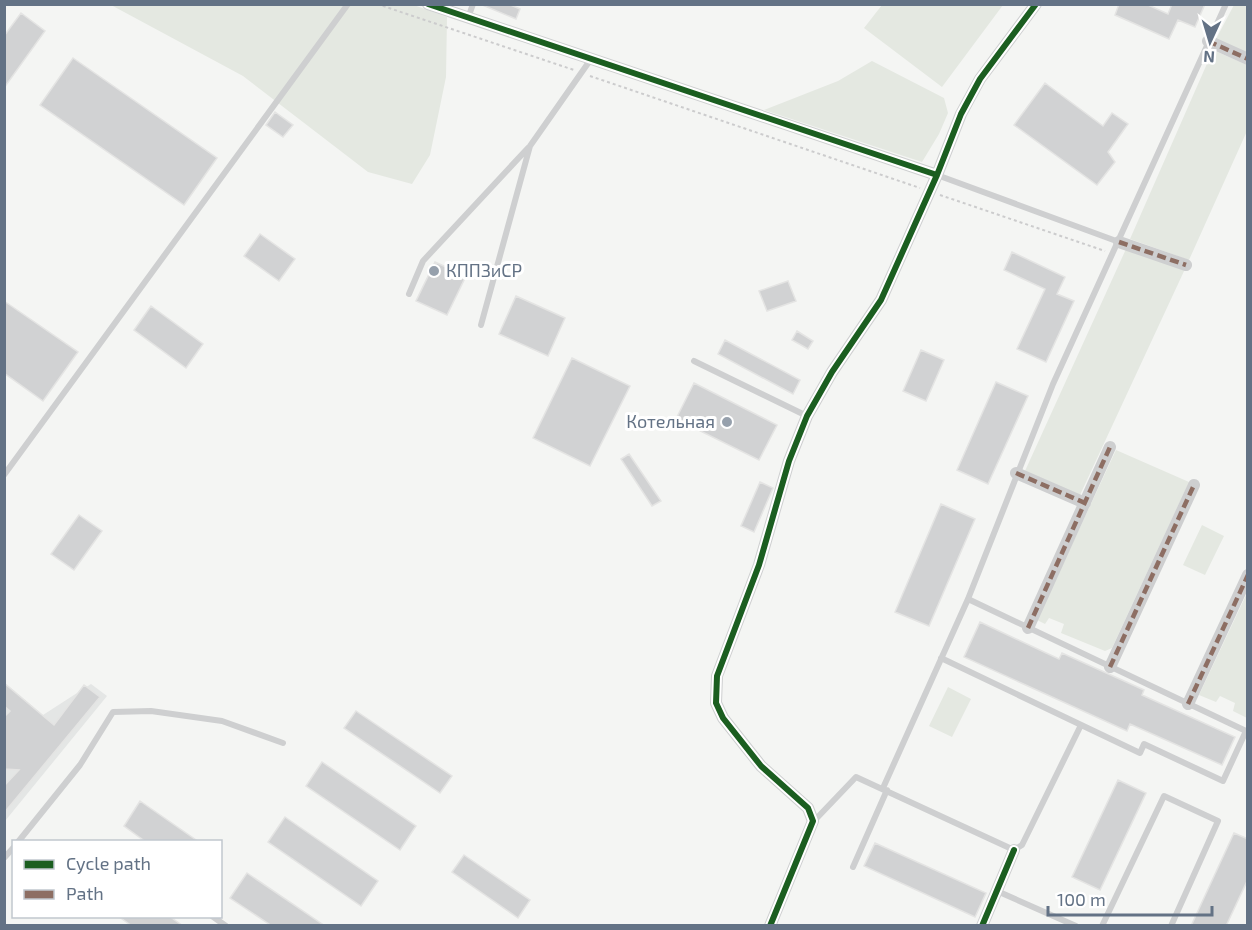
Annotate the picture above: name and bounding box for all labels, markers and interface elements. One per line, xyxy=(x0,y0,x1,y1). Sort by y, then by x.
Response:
north arrow xyxy=(1180,12,1240,72)
text: N xyxy=(1202,48,1215,67)
place label: КППЗиСР xyxy=(446,259,522,281)
marker: КППЗиСР xyxy=(427,264,441,278)
place label: Котельная xyxy=(626,410,715,432)
marker: Котельная xyxy=(720,415,734,429)
legend xyxy=(12,840,222,918)
text: Cycle path xyxy=(66,852,151,874)
scale bar xyxy=(1048,879,1212,917)
text: Path xyxy=(66,882,104,904)
text: 100 m xyxy=(1057,888,1106,910)

